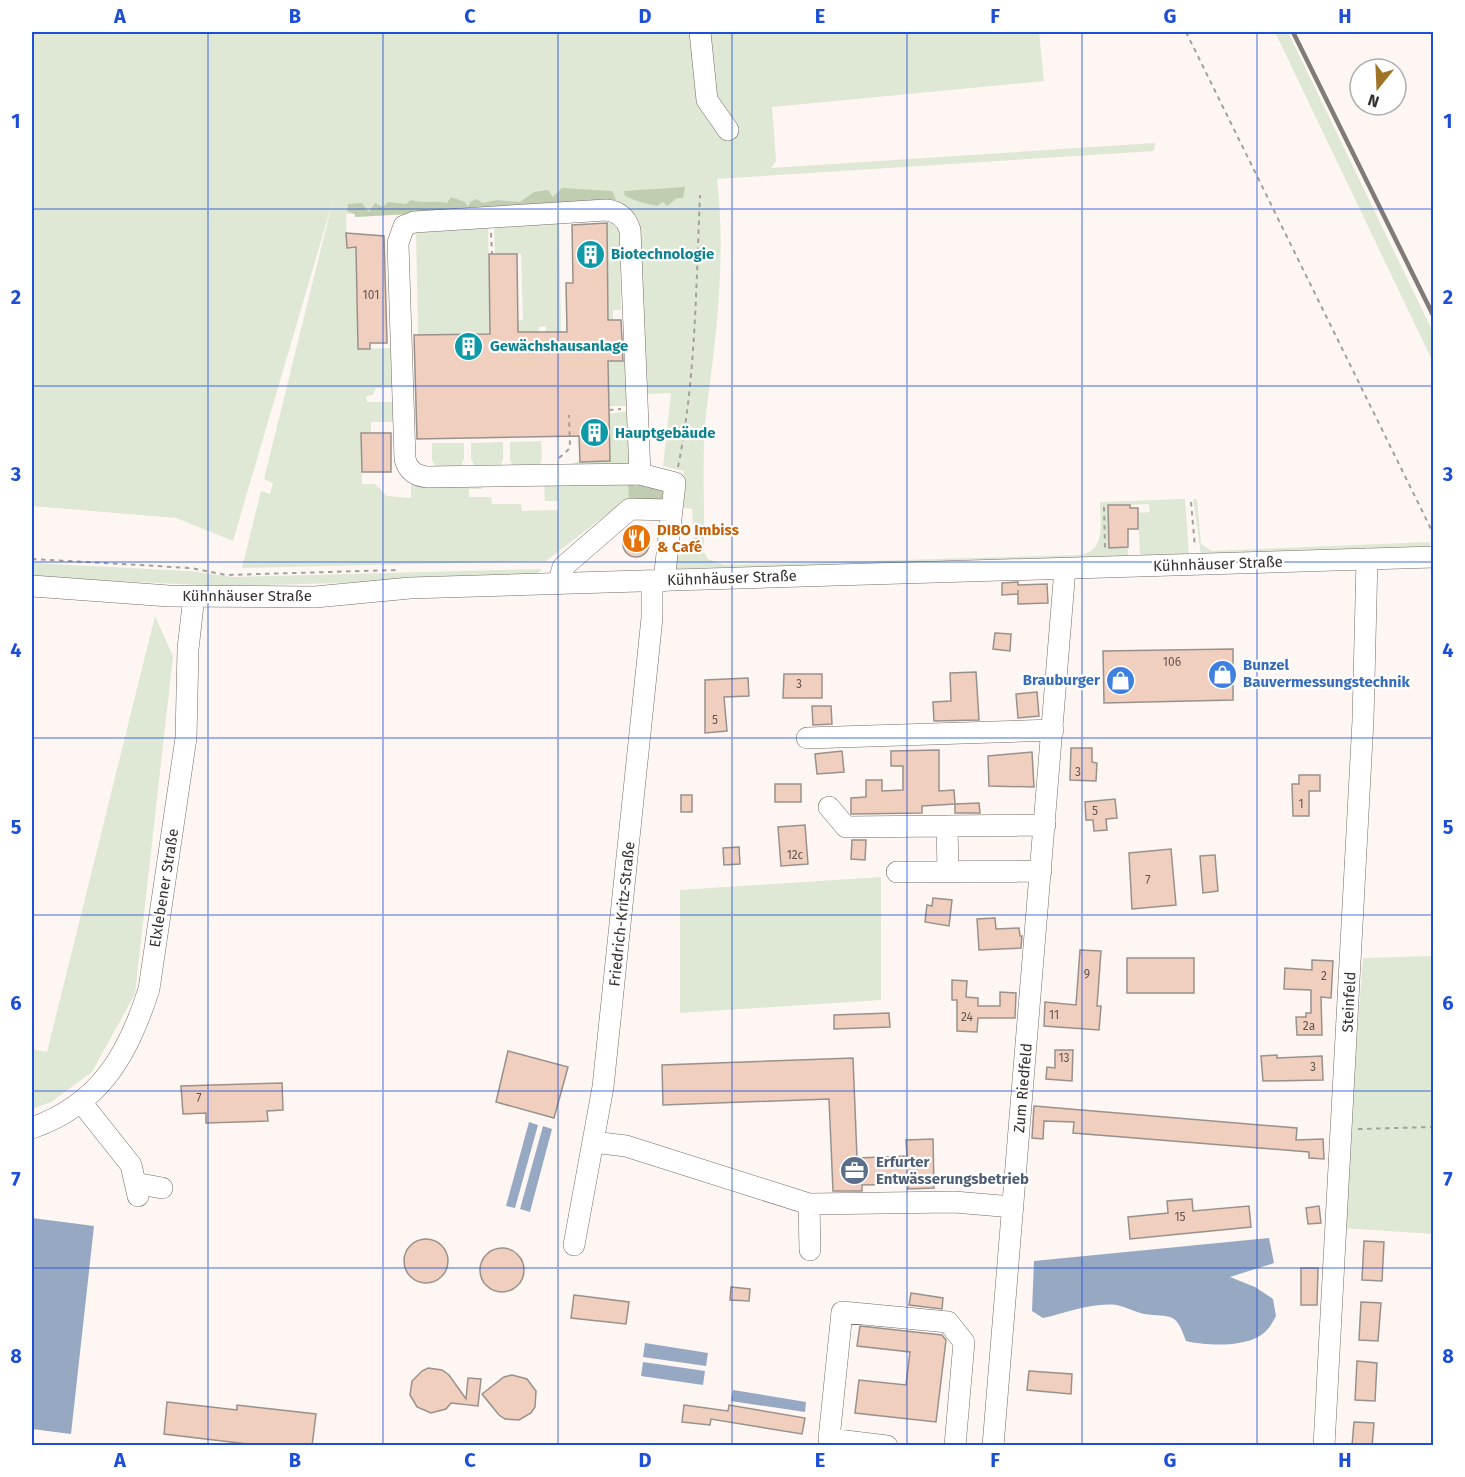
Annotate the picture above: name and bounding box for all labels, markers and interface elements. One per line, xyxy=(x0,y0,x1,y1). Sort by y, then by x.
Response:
text: A xyxy=(113,4,127,28)
text: B xyxy=(289,4,301,28)
text: C xyxy=(464,4,476,28)
text: D xyxy=(638,4,652,28)
text: E xyxy=(815,4,825,28)
text: F xyxy=(990,4,1000,28)
text: G xyxy=(1164,4,1176,28)
text: H xyxy=(1338,4,1352,28)
north arrow xyxy=(1348,57,1408,117)
text: N xyxy=(1366,90,1381,111)
text: 1 xyxy=(11,109,21,133)
text: 1 xyxy=(1443,109,1453,133)
building icon: Biotechnologie xyxy=(574,238,606,270)
place label: Biotechnologie xyxy=(611,245,714,263)
text: 2 xyxy=(11,285,21,309)
text: 2 xyxy=(1443,285,1453,309)
house number: 101 xyxy=(363,288,379,302)
building icon: Gewächshausanlage xyxy=(453,330,485,362)
place label: Gewächshausanlage xyxy=(490,337,628,355)
building icon: Hauptgebäude xyxy=(578,417,610,449)
place label: Hauptgebäude xyxy=(615,424,715,442)
text: 3 xyxy=(10,462,21,486)
text: 3 xyxy=(1442,462,1453,486)
place label: DIBO Imbiss & Café xyxy=(657,521,739,556)
restaurant icon: DIBO Imbiss & Café xyxy=(620,523,652,555)
street label: Kühnhäuser Straße xyxy=(1153,553,1283,575)
street label: Kühnhäuser Straße xyxy=(667,567,797,589)
street label: Kühnhäuser Straße xyxy=(182,587,312,605)
text: 4 xyxy=(10,638,22,662)
text: 4 xyxy=(1442,638,1454,662)
house number: 106 xyxy=(1163,655,1181,669)
place label: Bunzel Bauvermessungstechnik xyxy=(1243,656,1410,691)
shop icon: Bunzel Bauvermessungstechnik xyxy=(1206,658,1238,690)
shop icon: Brauburger xyxy=(1105,664,1137,696)
place label: Brauburger xyxy=(1023,671,1101,689)
house number: 3 xyxy=(796,677,802,691)
house number: 5 xyxy=(712,713,718,727)
house number: 3 xyxy=(1075,765,1081,779)
house number: 1 xyxy=(1298,797,1304,811)
house number: 5 xyxy=(1092,804,1098,818)
text: 5 xyxy=(11,815,22,839)
text: 5 xyxy=(1443,815,1454,839)
street label: Elxlebener Straße xyxy=(146,827,182,949)
street label: Friedrich-Kritz-Straße xyxy=(605,841,639,987)
house number: 12c xyxy=(787,848,804,862)
house number: 7 xyxy=(1145,873,1151,887)
house number: 9 xyxy=(1084,967,1090,981)
house number: 2 xyxy=(1321,969,1327,983)
street label: Steinfeld xyxy=(1338,971,1360,1033)
text: 6 xyxy=(10,991,22,1015)
text: 6 xyxy=(1442,991,1454,1015)
house number: 11 xyxy=(1049,1008,1059,1022)
house number: 24 xyxy=(961,1010,974,1024)
house number: 2a xyxy=(1303,1019,1315,1033)
street label: Zum Riedfeld xyxy=(1010,1042,1036,1134)
house number: 13 xyxy=(1058,1051,1070,1065)
house number: 3 xyxy=(1310,1060,1316,1074)
house number: 7 xyxy=(196,1091,202,1105)
place label: Erfurter Entwässerungsbetrieb xyxy=(876,1153,1029,1188)
office icon: Erfurter Entwässerungsbetrieb xyxy=(839,1155,871,1187)
text: 7 xyxy=(11,1167,21,1191)
text: 7 xyxy=(1443,1167,1453,1191)
house number: 15 xyxy=(1174,1210,1186,1224)
text: 8 xyxy=(10,1344,22,1368)
text: 8 xyxy=(1442,1344,1454,1368)
text: A xyxy=(113,1448,127,1472)
text: B xyxy=(289,1448,301,1472)
text: C xyxy=(464,1448,476,1472)
text: D xyxy=(638,1448,652,1472)
text: E xyxy=(815,1448,825,1472)
text: F xyxy=(990,1448,1000,1472)
text: G xyxy=(1164,1448,1176,1472)
text: H xyxy=(1338,1448,1352,1472)

